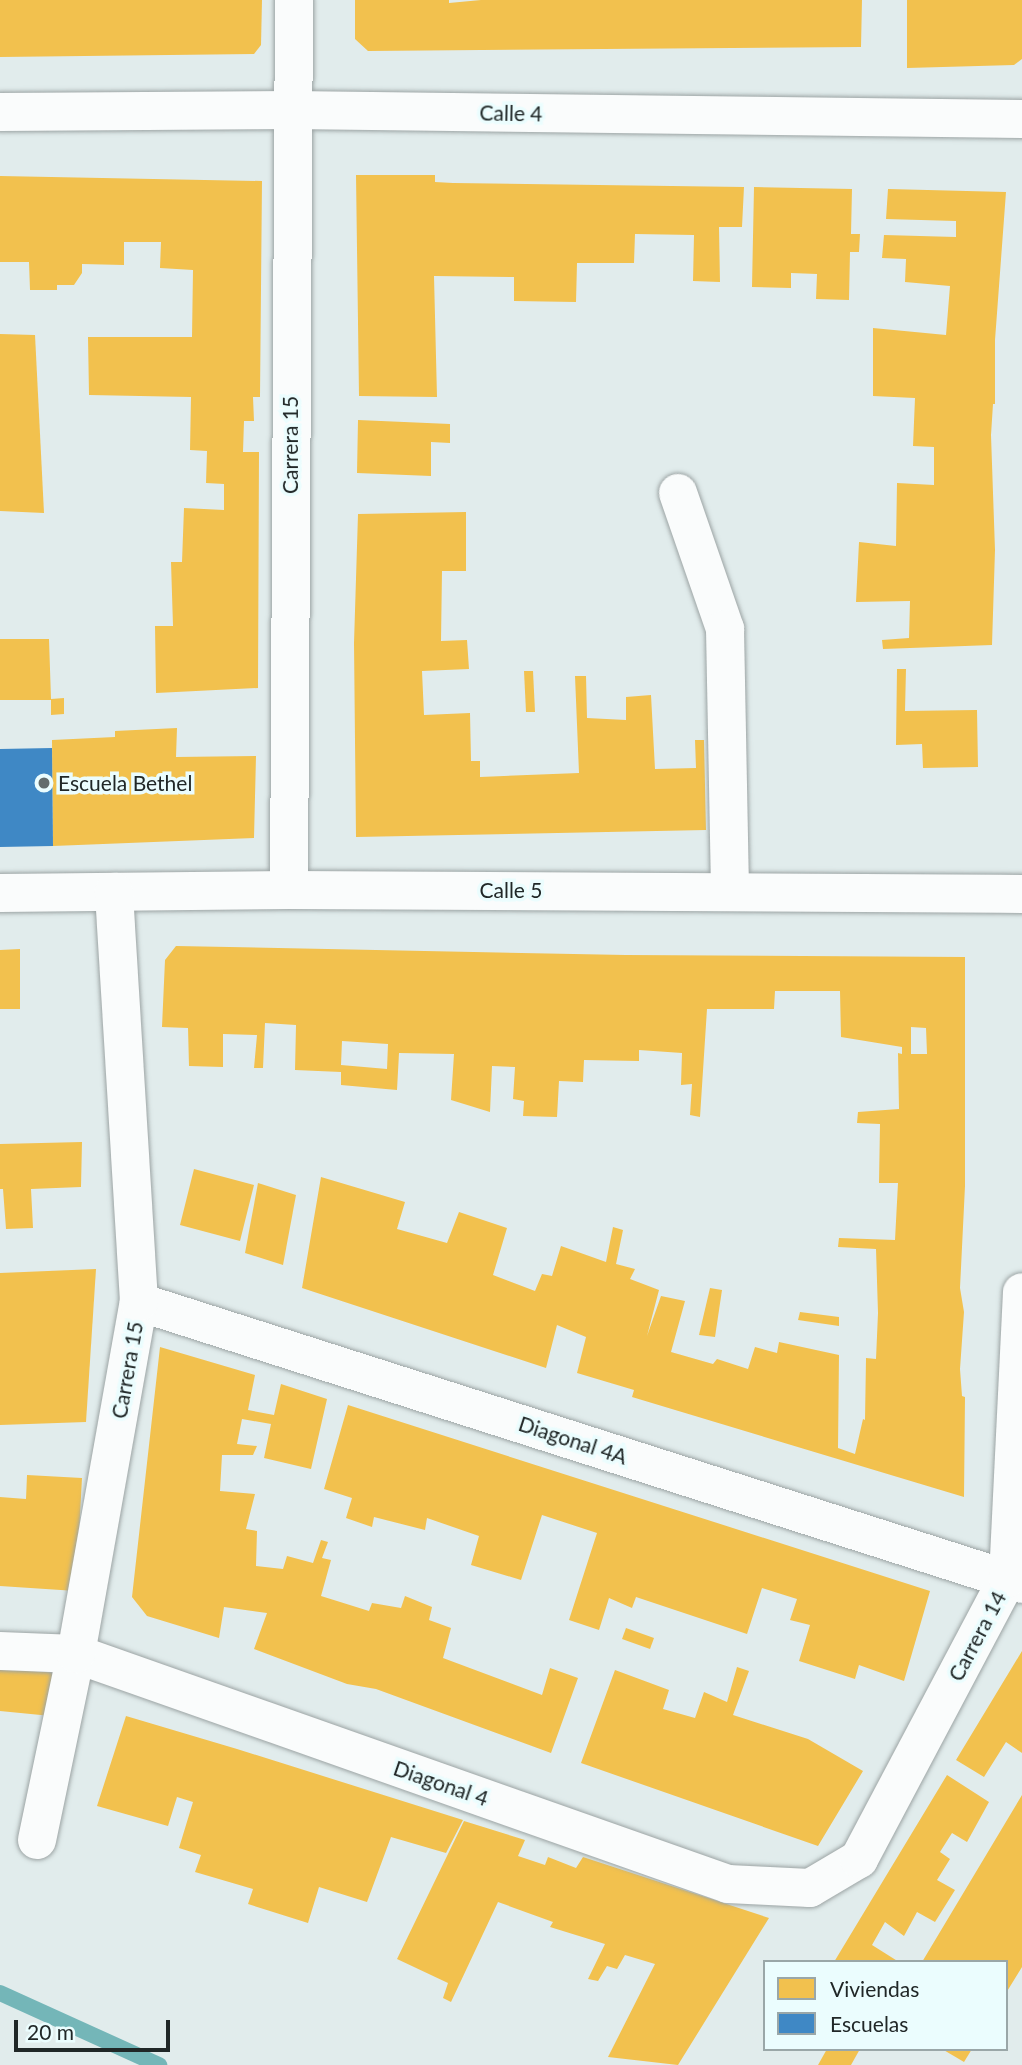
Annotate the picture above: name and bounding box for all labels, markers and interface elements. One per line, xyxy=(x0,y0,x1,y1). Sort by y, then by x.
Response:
street label: Calle 4 xyxy=(479,100,543,126)
street label: Carrera 15 xyxy=(277,396,303,494)
place label: Escuela Bethel xyxy=(58,770,192,796)
marker: Escuela Bethel xyxy=(36,775,52,791)
street label: Calle 5 xyxy=(479,877,543,903)
street label: Carrera 15 xyxy=(106,1320,148,1420)
street label: Diagonal 4A xyxy=(515,1411,631,1469)
street label: Carrera 14 xyxy=(943,1587,1011,1685)
street label: Diagonal 4 xyxy=(390,1755,492,1811)
legend xyxy=(763,1960,1008,2051)
text: Viviendas xyxy=(830,1976,919,2001)
scale bar xyxy=(18,2006,173,2050)
text: Escuelas xyxy=(830,2011,908,2036)
text: 20 m xyxy=(27,2019,74,2044)

